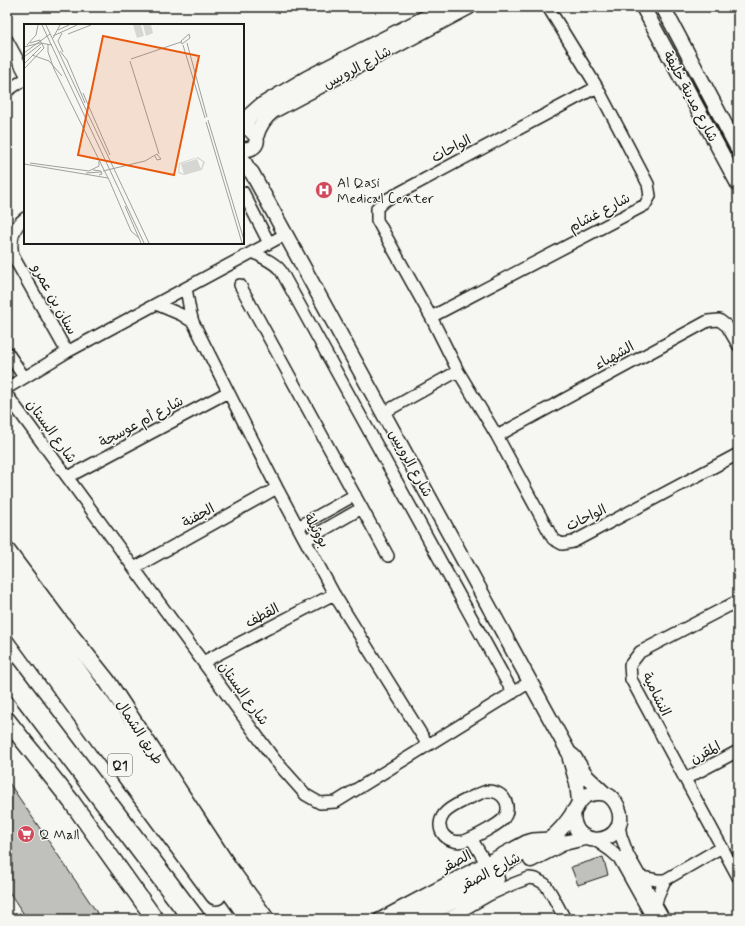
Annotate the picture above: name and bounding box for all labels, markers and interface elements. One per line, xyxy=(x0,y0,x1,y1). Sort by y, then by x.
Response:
inset map xyxy=(24,24,244,244)
street label: شارع الرويس xyxy=(320,42,395,93)
street label: شارع مدينة خليفة xyxy=(659,48,722,145)
street label: الواحات xyxy=(428,131,474,167)
place label: Al Qasi Medical Center xyxy=(337,174,434,208)
hospital icon: Al Qasi Medical Center xyxy=(314,180,334,200)
street label: شارع غشام xyxy=(566,189,634,237)
street label: سنان بن عمرو xyxy=(27,260,81,338)
street label: الشهباء xyxy=(592,338,637,374)
street label: شارع أم عوسجة xyxy=(96,392,187,453)
street label: شارع البستان xyxy=(22,396,80,467)
street label: شارع الرويس xyxy=(384,427,436,500)
street label: الجفنة xyxy=(179,500,218,532)
street label: الواحات xyxy=(563,500,610,535)
street label: بووثيلة xyxy=(299,510,333,551)
street label: القطف xyxy=(242,600,282,632)
street label: شارع البستان xyxy=(214,658,272,729)
street label: النشامية xyxy=(638,670,674,719)
street label: طريق الشمال xyxy=(112,697,167,768)
street label: المقرن xyxy=(687,737,724,768)
road number: Q1 xyxy=(108,754,132,776)
supermarket icon: Q Mall xyxy=(16,824,36,844)
place label: Q Mall xyxy=(39,826,80,844)
street label: الصقر xyxy=(438,847,475,878)
street label: شارع الصقر xyxy=(456,849,524,896)

